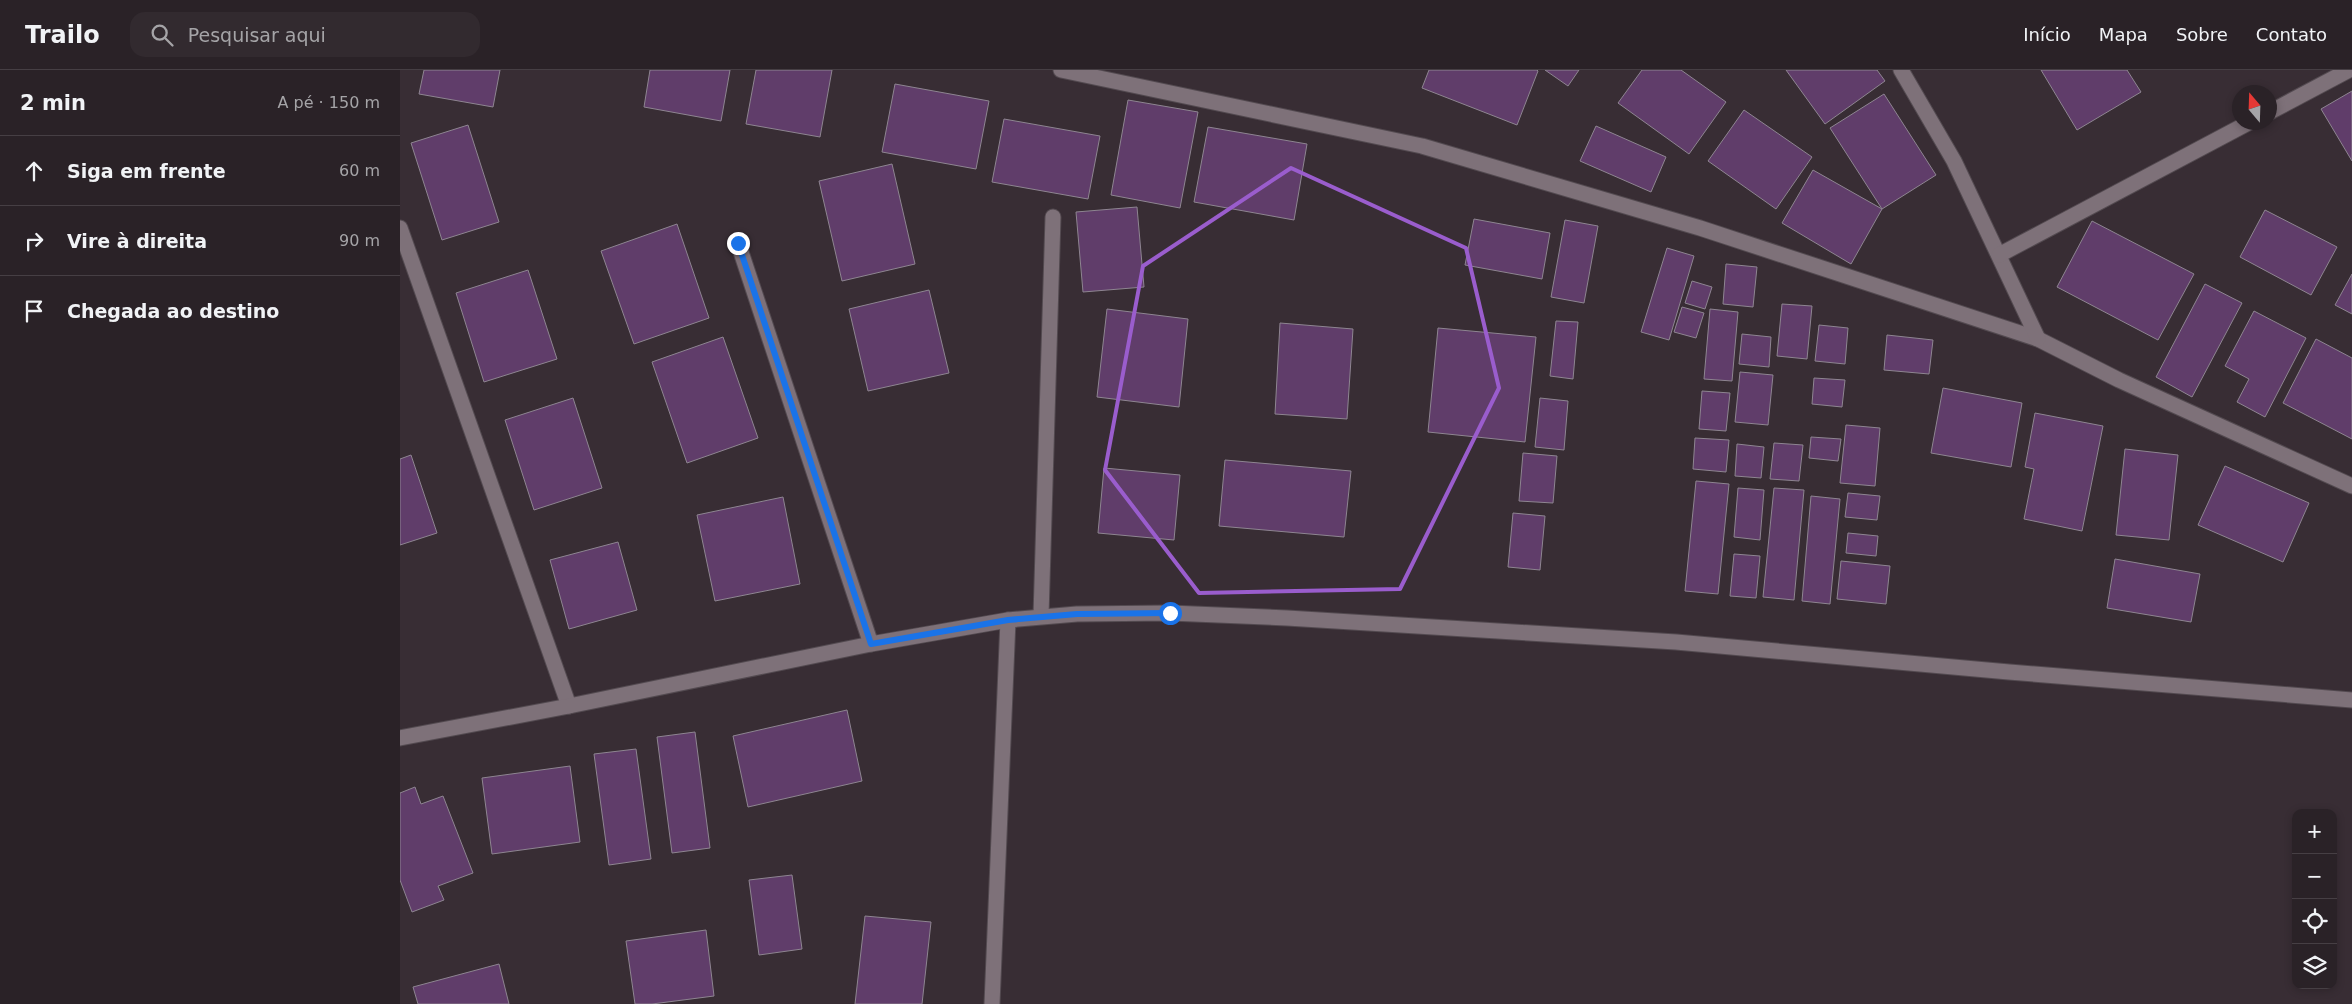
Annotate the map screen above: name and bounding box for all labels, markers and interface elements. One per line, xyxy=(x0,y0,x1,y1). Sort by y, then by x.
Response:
search box xyxy=(130,12,480,57)
text: Trailo xyxy=(25,21,100,49)
icon: search xyxy=(148,21,176,49)
text: Pesquisar aqui xyxy=(188,24,326,46)
text: Início xyxy=(2023,24,2071,45)
text: Mapa xyxy=(2099,24,2148,45)
text: Sobre xyxy=(2176,24,2228,45)
text: Contato xyxy=(2256,24,2327,45)
north arrow xyxy=(2232,85,2277,130)
text: 2 min xyxy=(20,91,86,115)
text: A pé · 150 m xyxy=(278,93,380,112)
icon: ahead xyxy=(20,157,48,185)
text: Siga em frente xyxy=(67,160,226,182)
text: 60 m xyxy=(339,161,380,180)
icon: right xyxy=(20,227,48,255)
text: Vire à direita xyxy=(67,230,207,252)
text: 90 m xyxy=(339,231,380,250)
route end xyxy=(727,232,750,255)
icon: arrive xyxy=(20,297,48,325)
text: Chegada ao destino xyxy=(67,300,279,322)
route start xyxy=(1159,602,1182,625)
map controls xyxy=(2292,809,2337,989)
button: + xyxy=(2292,809,2337,854)
button: − xyxy=(2292,854,2337,899)
button: locate xyxy=(2292,899,2337,944)
button: layers xyxy=(2292,944,2337,989)

